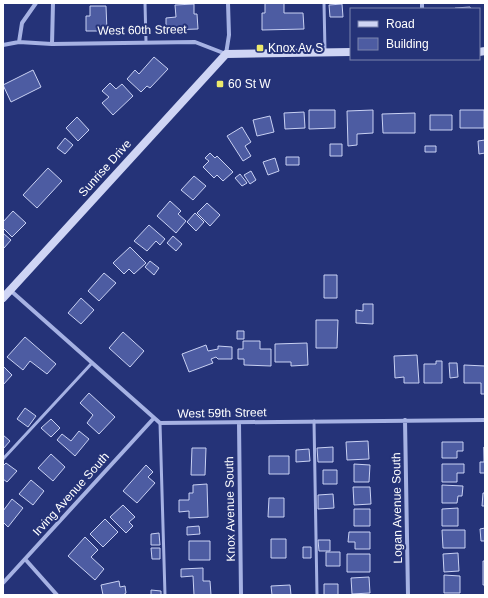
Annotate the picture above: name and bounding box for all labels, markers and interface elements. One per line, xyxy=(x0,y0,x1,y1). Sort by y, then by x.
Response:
legend xyxy=(350,8,480,60)
text: Road xyxy=(386,17,415,31)
street label: West 60th Street xyxy=(97,22,187,38)
text: Building xyxy=(386,37,429,51)
place label: Knox Av S xyxy=(268,41,323,55)
marker: Knox Av S xyxy=(255,43,265,53)
place label: 60 St W xyxy=(228,77,271,91)
marker: 60 St W xyxy=(215,79,225,89)
street label: Sunrise Drive xyxy=(76,136,135,199)
street label: West 59th Street xyxy=(177,405,267,421)
street label: Irving Avenue South xyxy=(30,449,112,539)
street label: Logan Avenue South xyxy=(389,452,405,564)
street label: Knox Avenue South xyxy=(222,456,238,562)

